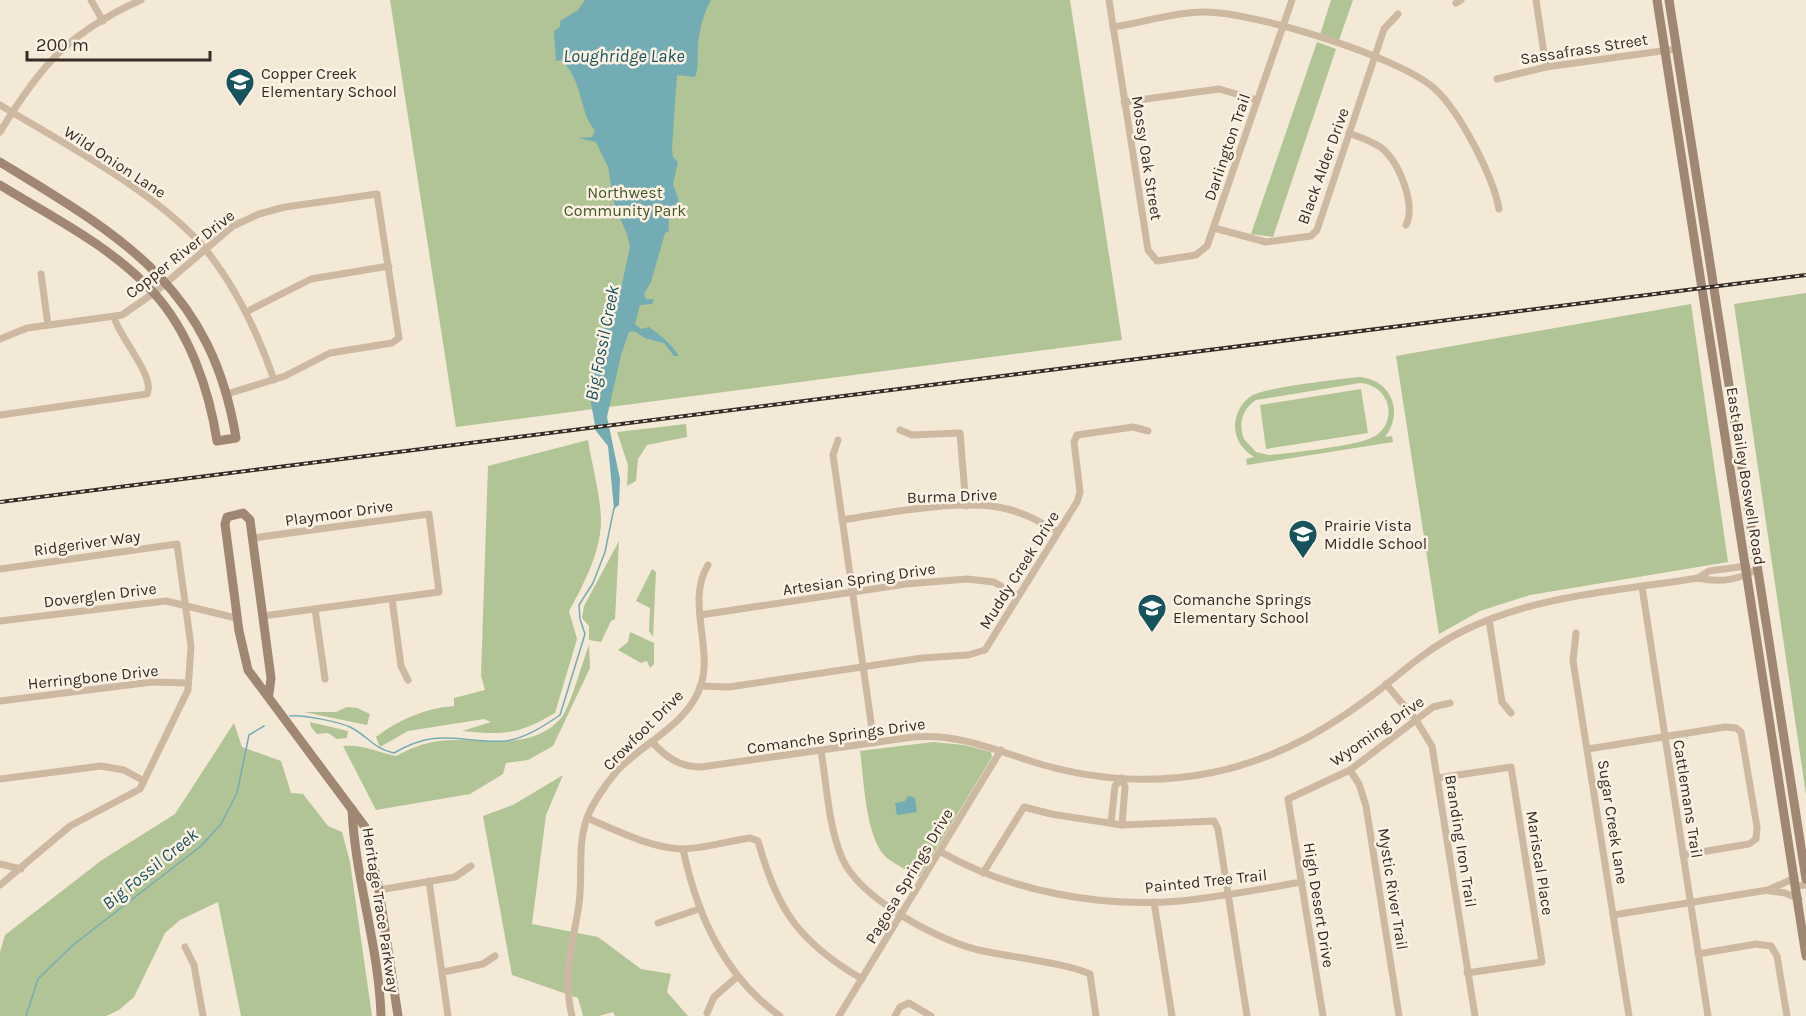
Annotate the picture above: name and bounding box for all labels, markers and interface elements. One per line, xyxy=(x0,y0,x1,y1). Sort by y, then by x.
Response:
scale bar xyxy=(27,24,210,62)
street label: Sassafrass Street xyxy=(1519,30,1649,68)
text: 200 m xyxy=(36,34,89,56)
water label: Loughridge Lake xyxy=(563,45,685,67)
place label: Copper Creek Elementary School xyxy=(261,64,397,101)
school or university icon: Copper Creek Elementary School xyxy=(224,66,256,108)
street label: Darlington Trail xyxy=(1200,91,1254,203)
street label: Mossy Oak Street xyxy=(1128,94,1166,222)
street label: Black Alder Drive xyxy=(1293,105,1353,227)
street label: Wild Onion Lane xyxy=(60,122,170,202)
park label: Northwest Community Park xyxy=(564,183,686,220)
street label: Copper River Drive xyxy=(122,206,238,302)
water label: Big Fossil Creek xyxy=(580,283,624,403)
street label: East Bailey Boswell Road xyxy=(1723,386,1769,566)
street label: Burma Drive xyxy=(907,485,997,507)
street label: Playmoor Drive xyxy=(284,496,394,530)
street label: Muddy Creek Drive xyxy=(975,507,1063,633)
place label: Prairie Vista Middle School xyxy=(1324,516,1427,553)
school or university icon: Prairie Vista Middle School xyxy=(1287,518,1319,560)
street label: Ridgeriver Way xyxy=(32,526,142,560)
street label: Artesian Spring Drive xyxy=(781,559,937,599)
street label: Doverglen Drive xyxy=(42,579,158,611)
place label: Comanche Springs Elementary School xyxy=(1173,590,1312,627)
school or university icon: Comanche Springs Elementary School xyxy=(1136,592,1168,634)
street label: Herringbone Drive xyxy=(27,661,159,693)
street label: Crowfoot Drive xyxy=(599,686,687,774)
street label: Wyoming Drive xyxy=(1326,692,1428,770)
street label: Comanche Springs Drive xyxy=(746,714,926,758)
street label: Cattlemans Trail xyxy=(1669,738,1707,860)
street label: Sugar Creek Lane xyxy=(1594,758,1632,886)
street label: Branding Iron Trail xyxy=(1441,773,1481,909)
street label: Pagosa Springs Drive xyxy=(861,805,957,947)
street label: Mariscal Place xyxy=(1522,810,1558,916)
water label: Big Fossil Creek xyxy=(98,823,203,914)
street label: Heritage Trace Parkway xyxy=(359,826,404,995)
street label: Mystic River Trail xyxy=(1374,827,1412,951)
street label: High Desert Drive xyxy=(1300,841,1338,969)
street label: Painted Tree Trail xyxy=(1144,865,1268,897)

